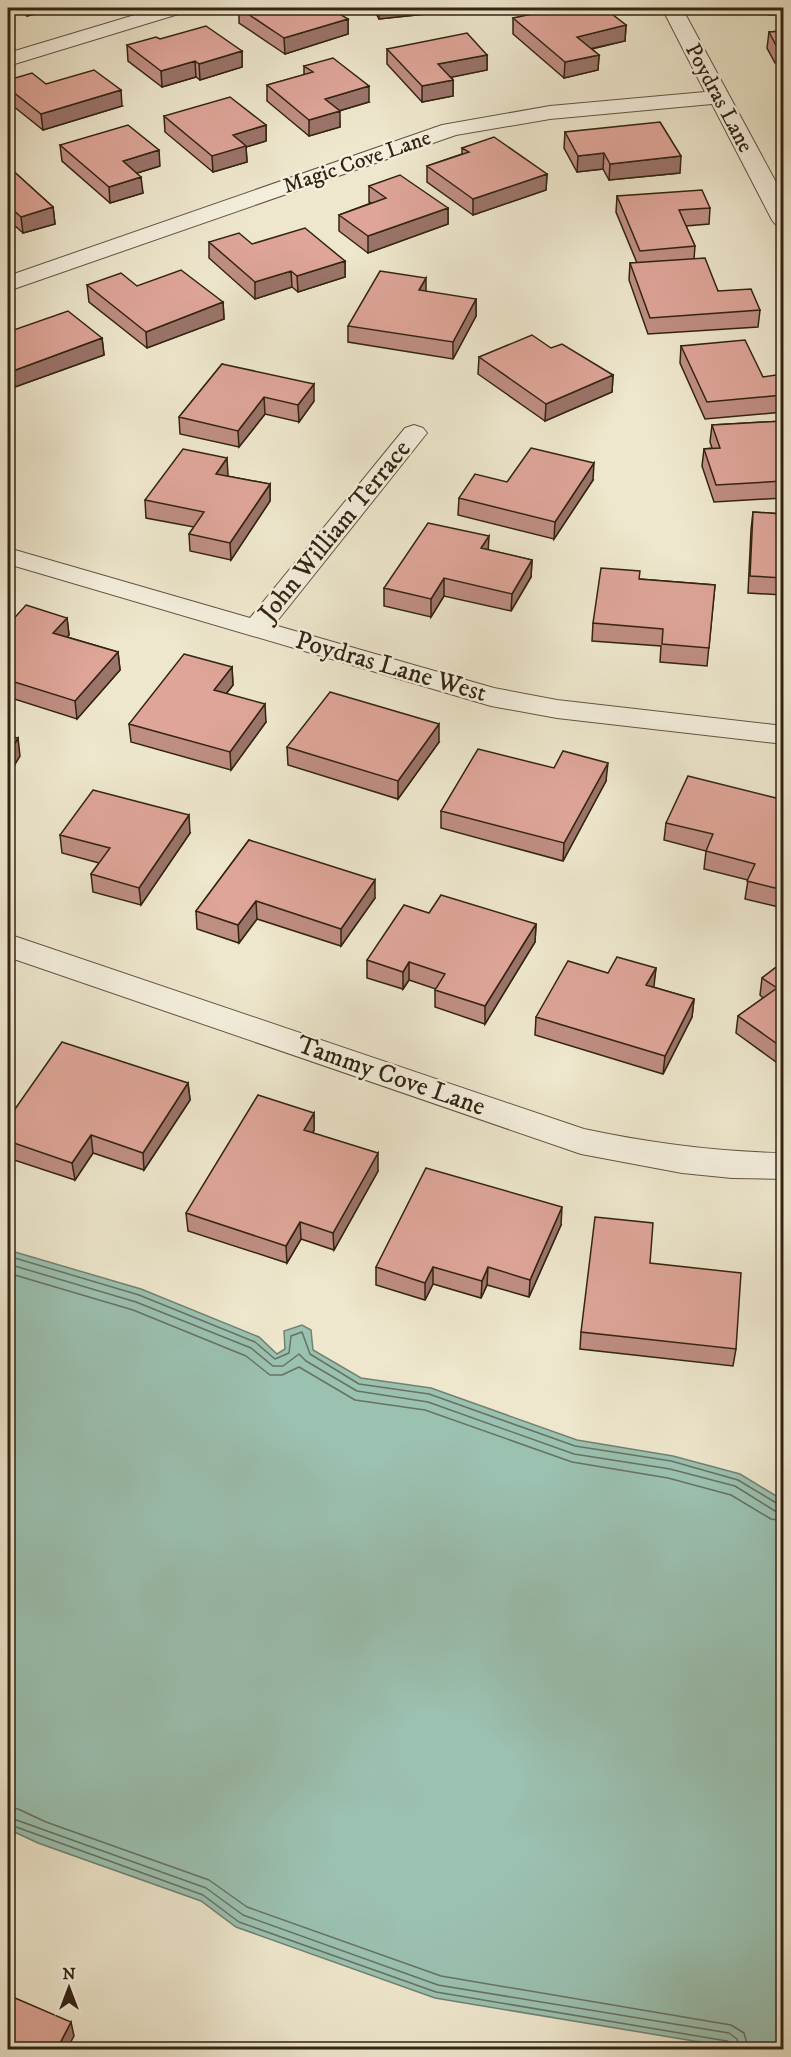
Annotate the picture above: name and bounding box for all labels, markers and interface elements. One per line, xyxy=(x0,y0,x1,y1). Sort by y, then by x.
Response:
street label: Poydras Lane xyxy=(679,39,759,157)
street label: Magic Cove Lane xyxy=(280,124,434,200)
street label: John William Terrace xyxy=(250,433,418,630)
street label: Poydras Lane West xyxy=(292,624,490,710)
street label: Tammy Cove Lane xyxy=(293,1028,489,1124)
north arrow xyxy=(39,1958,99,2018)
text: N xyxy=(62,1964,76,1984)

